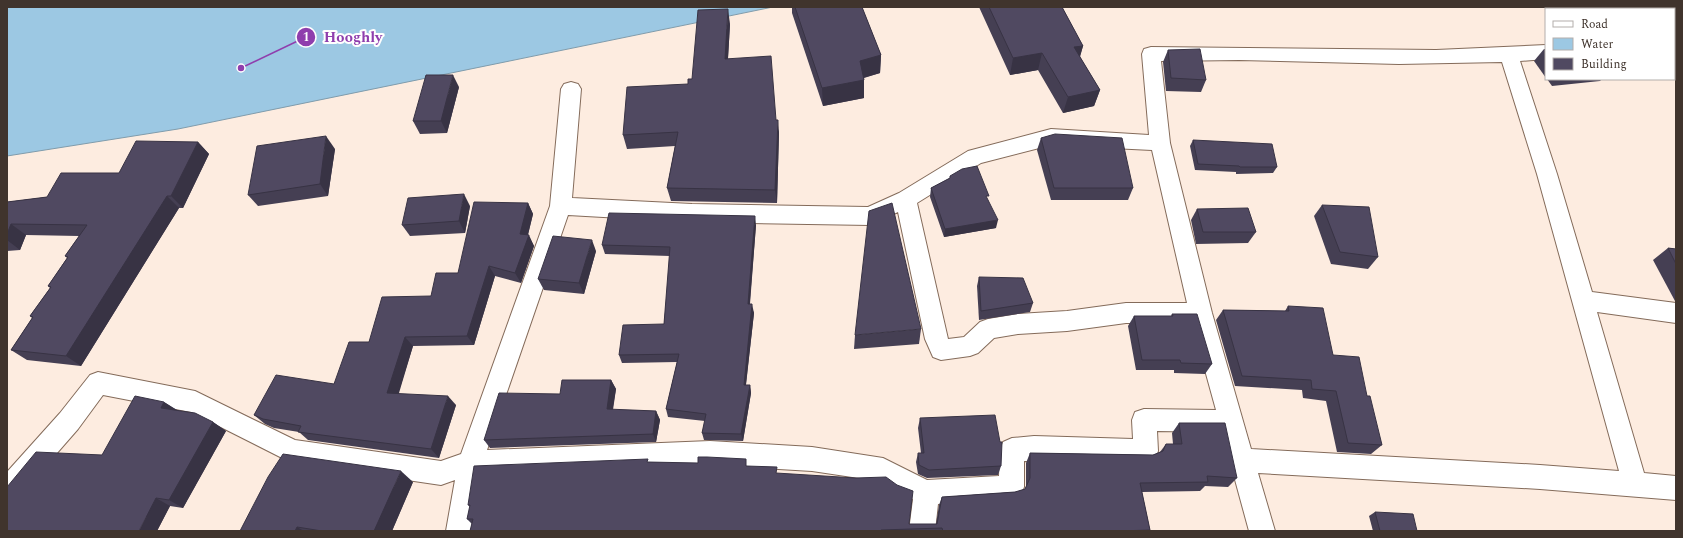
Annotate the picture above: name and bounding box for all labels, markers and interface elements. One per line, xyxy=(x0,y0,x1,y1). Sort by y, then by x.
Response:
legend xyxy=(1545,8,1675,80)
text: Road xyxy=(1581,15,1608,34)
callout: Hooghly xyxy=(296,24,391,51)
text: Hooghly xyxy=(324,26,383,49)
text: 1 xyxy=(303,28,309,47)
text: Water xyxy=(1581,35,1613,54)
text: Building xyxy=(1581,55,1627,74)

